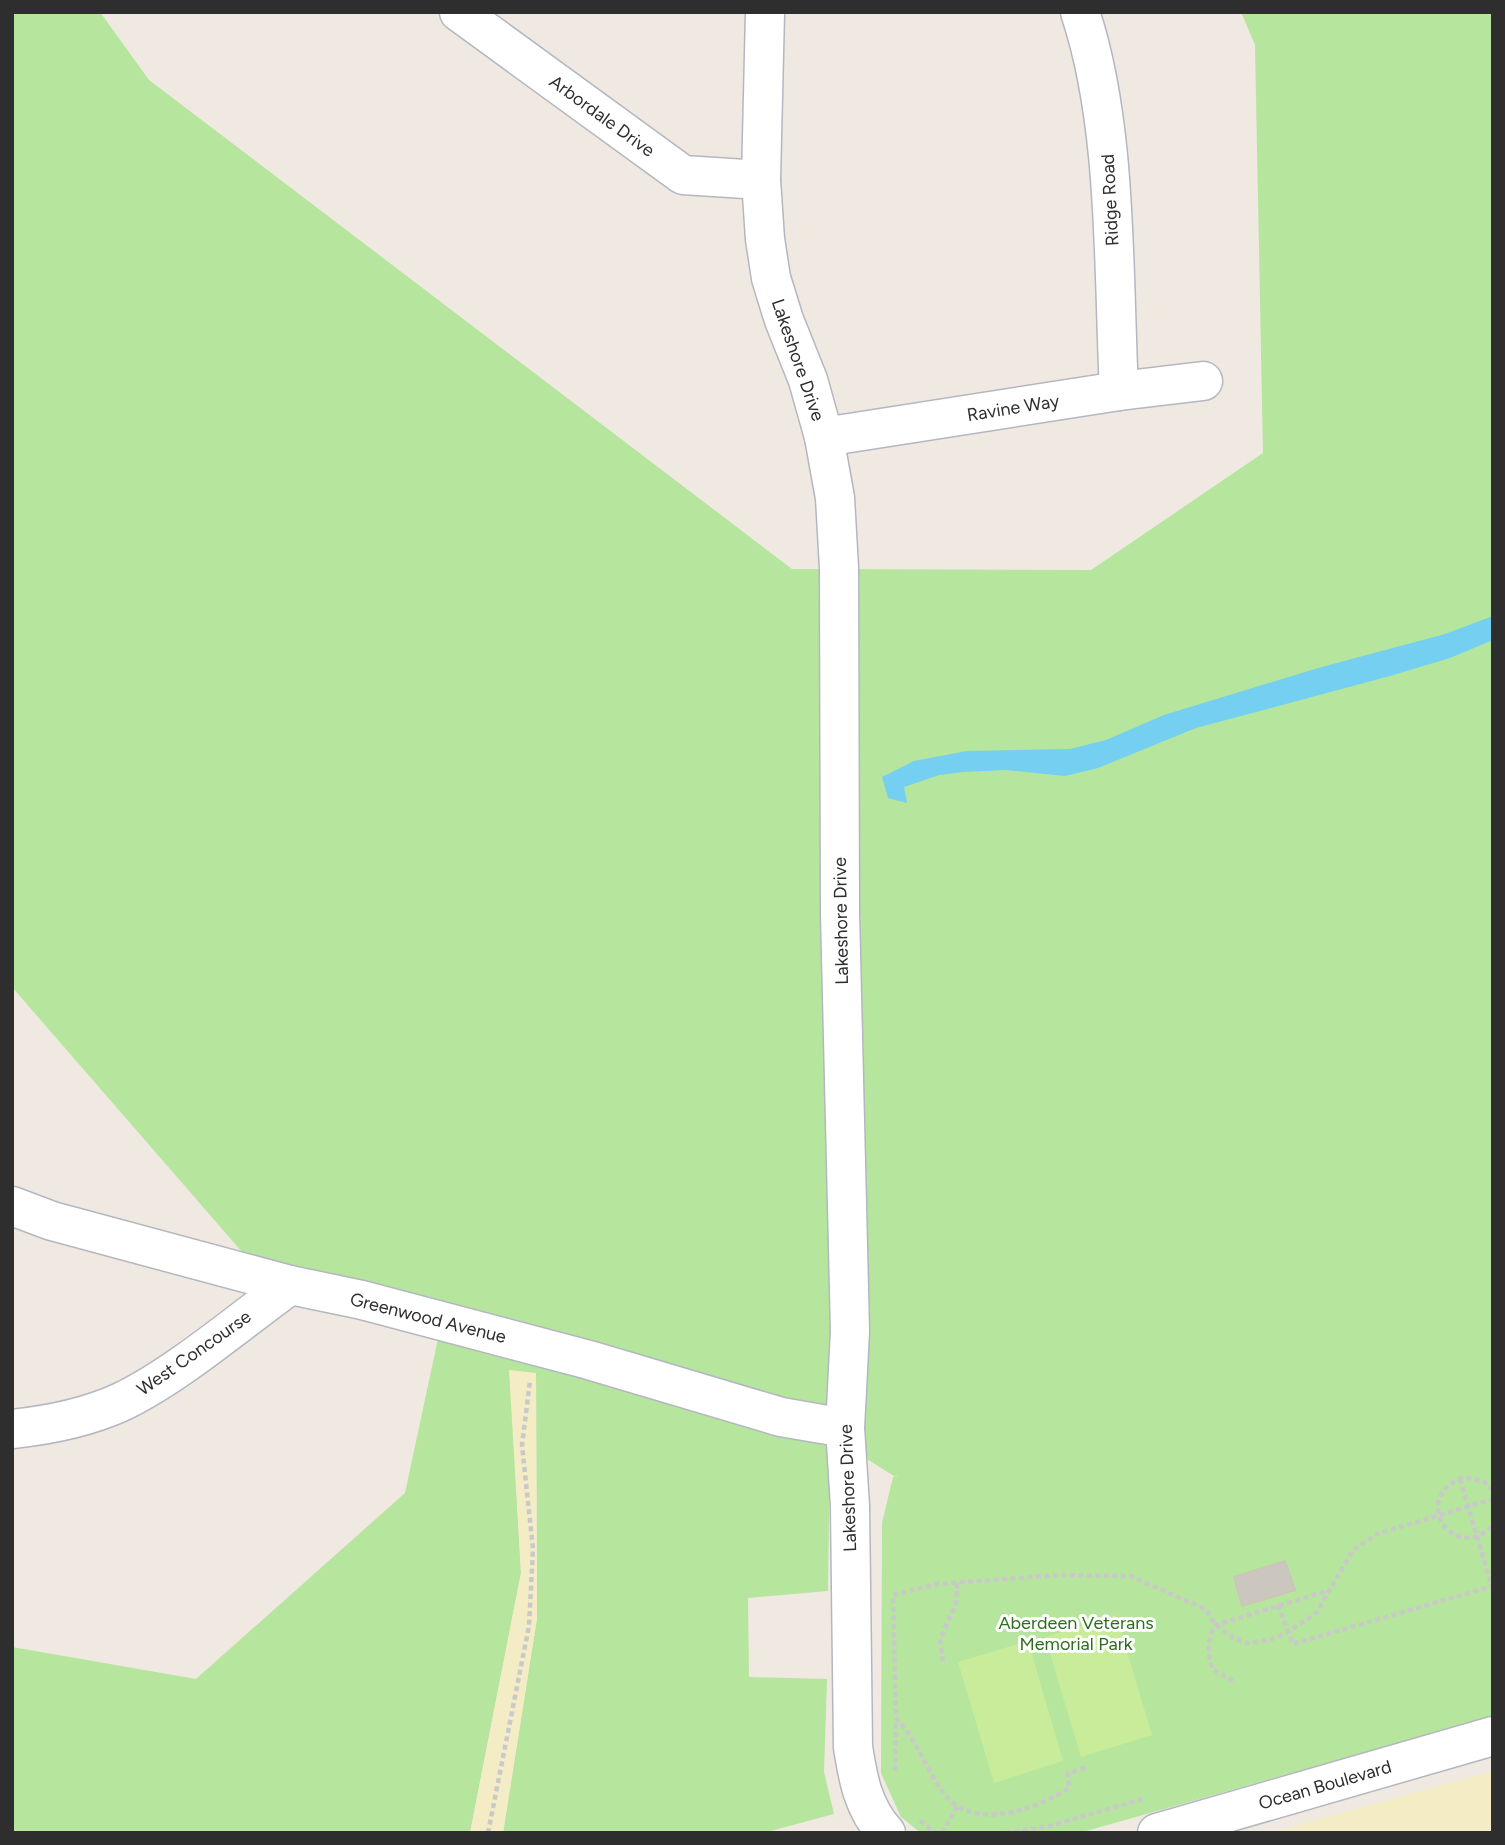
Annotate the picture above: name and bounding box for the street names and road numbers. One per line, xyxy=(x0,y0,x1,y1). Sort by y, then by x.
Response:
street label: Arbordale Drive xyxy=(545,70,659,162)
street label: Ridge Road xyxy=(1097,153,1123,247)
street label: Lakeshore Drive xyxy=(767,296,829,424)
street label: Ravine Way xyxy=(965,390,1061,426)
street label: Lakeshore Drive xyxy=(829,857,853,985)
street label: Greenwood Avenue xyxy=(348,1288,508,1348)
street label: West Concourse xyxy=(133,1305,255,1400)
street label: Lakeshore Drive xyxy=(835,1424,861,1552)
street label: Ocean Boulevard xyxy=(1256,1756,1394,1814)

